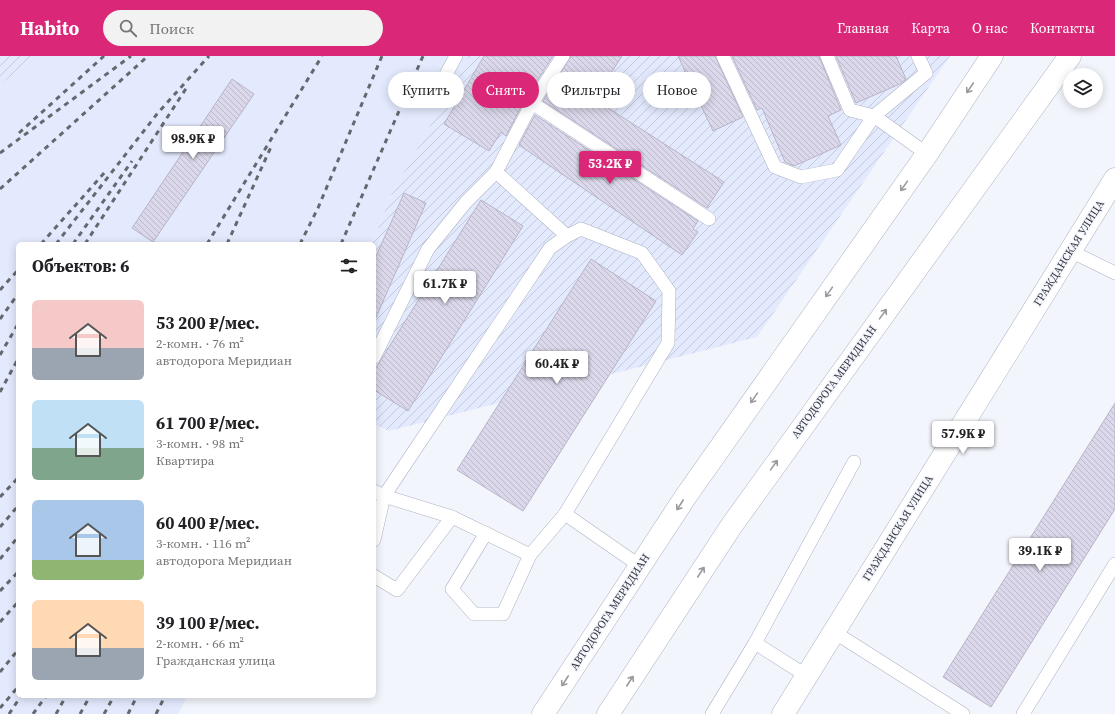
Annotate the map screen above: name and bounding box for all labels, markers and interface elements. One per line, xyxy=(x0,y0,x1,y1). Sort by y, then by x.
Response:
search box xyxy=(103,10,383,46)
text: Habito xyxy=(20,15,79,41)
icon: search xyxy=(117,17,139,39)
text: Поиск xyxy=(149,18,194,39)
text: Главная xyxy=(837,18,889,38)
text: Карта xyxy=(911,18,950,38)
text: О нас xyxy=(972,18,1008,38)
text: Контакты xyxy=(1030,18,1095,38)
map controls xyxy=(1063,68,1103,108)
button: layers xyxy=(1063,68,1103,108)
chip: Купить xyxy=(388,72,464,108)
chip: Снять xyxy=(472,72,539,108)
chip: Фильтры xyxy=(547,72,635,108)
chip: Новое xyxy=(643,72,711,108)
one-way arrow xyxy=(966,82,974,94)
pin: 98.9K ₽ xyxy=(156,126,230,160)
text: 98.9K ₽ xyxy=(171,130,215,147)
pin: 53.2K ₽ xyxy=(573,151,647,185)
text: 53.2K ₽ xyxy=(588,155,632,172)
one-way arrow xyxy=(900,180,908,191)
street label: ГРАЖДАНСКАЯ УЛИЦА xyxy=(1030,197,1108,309)
text: Объектов: 6 xyxy=(32,254,130,278)
icon: filters xyxy=(338,255,360,277)
pin: 61.7K ₽ xyxy=(408,271,482,305)
text: 61.7K ₽ xyxy=(423,275,467,292)
one-way arrow xyxy=(825,286,833,297)
one-way arrow xyxy=(879,309,887,320)
text: 53 200 ₽/мес. xyxy=(156,311,260,335)
icon: home xyxy=(64,316,112,364)
street label: АВТОДОРОГА МЕРИДИАН xyxy=(788,322,880,441)
text: 2-комн. · 76 m² xyxy=(156,335,244,352)
pin: 60.4K ₽ xyxy=(520,351,594,385)
text: автодорога Меридиан xyxy=(156,352,292,369)
text: 60.4K ₽ xyxy=(535,355,579,372)
one-way arrow xyxy=(750,393,758,404)
text: 61 700 ₽/мес. xyxy=(156,411,260,435)
icon: home xyxy=(64,416,112,464)
pin: 57.9K ₽ xyxy=(926,421,1000,455)
text: 57.9K ₽ xyxy=(941,425,985,442)
text: 3-комн. · 98 m² xyxy=(156,435,244,452)
text: Квартира xyxy=(156,452,214,469)
one-way arrow xyxy=(770,460,778,471)
street label: ГРАЖДАНСКАЯ УЛИЦА xyxy=(859,472,937,584)
one-way arrow xyxy=(676,499,684,510)
text: 60 400 ₽/мес. xyxy=(156,511,260,535)
icon: home xyxy=(64,516,112,564)
text: 3-комн. · 116 m² xyxy=(156,535,251,552)
pin: 39.1K ₽ xyxy=(1003,538,1077,572)
text: 39.1K ₽ xyxy=(1018,542,1062,559)
street label: АВТОДОРОГА МЕРИДИАН xyxy=(567,551,653,673)
text: автодорога Меридиан xyxy=(156,552,292,569)
one-way arrow xyxy=(696,567,705,578)
text: 39 100 ₽/мес. xyxy=(156,611,260,635)
icon: home xyxy=(64,616,112,664)
text: 2-комн. · 66 m² xyxy=(156,635,244,652)
text: Гражданская улица xyxy=(156,652,275,669)
one-way arrow xyxy=(561,675,569,686)
one-way arrow xyxy=(626,675,634,687)

